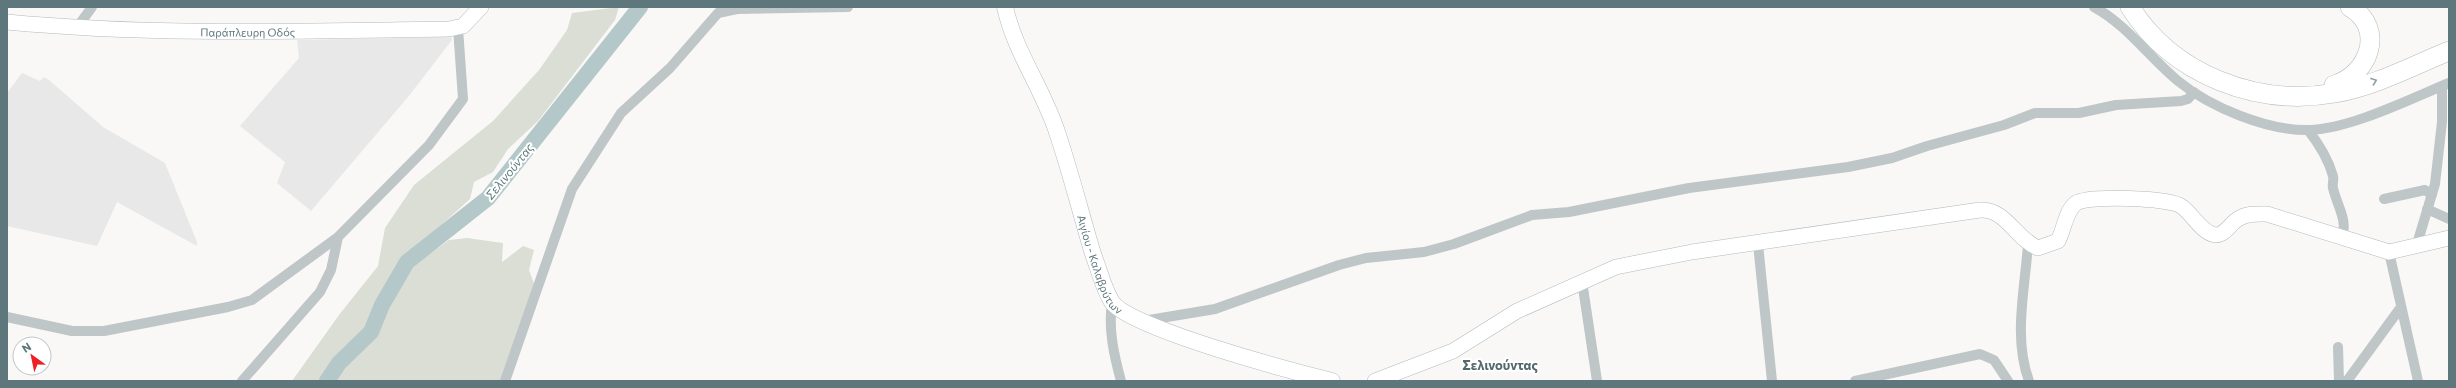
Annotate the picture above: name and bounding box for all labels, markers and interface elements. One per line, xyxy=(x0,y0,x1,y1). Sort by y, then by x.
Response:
street label: Παράπλευρη Οδός xyxy=(200,25,295,38)
one-way arrow xyxy=(2371,78,2378,86)
water label: Σελινούντας xyxy=(482,140,536,203)
street label: Αιγίου - Καλαβρύτων xyxy=(1075,213,1126,316)
north arrow xyxy=(12,336,52,376)
text: N xyxy=(19,339,33,355)
district label: Σελινούντας xyxy=(1462,357,1538,373)

